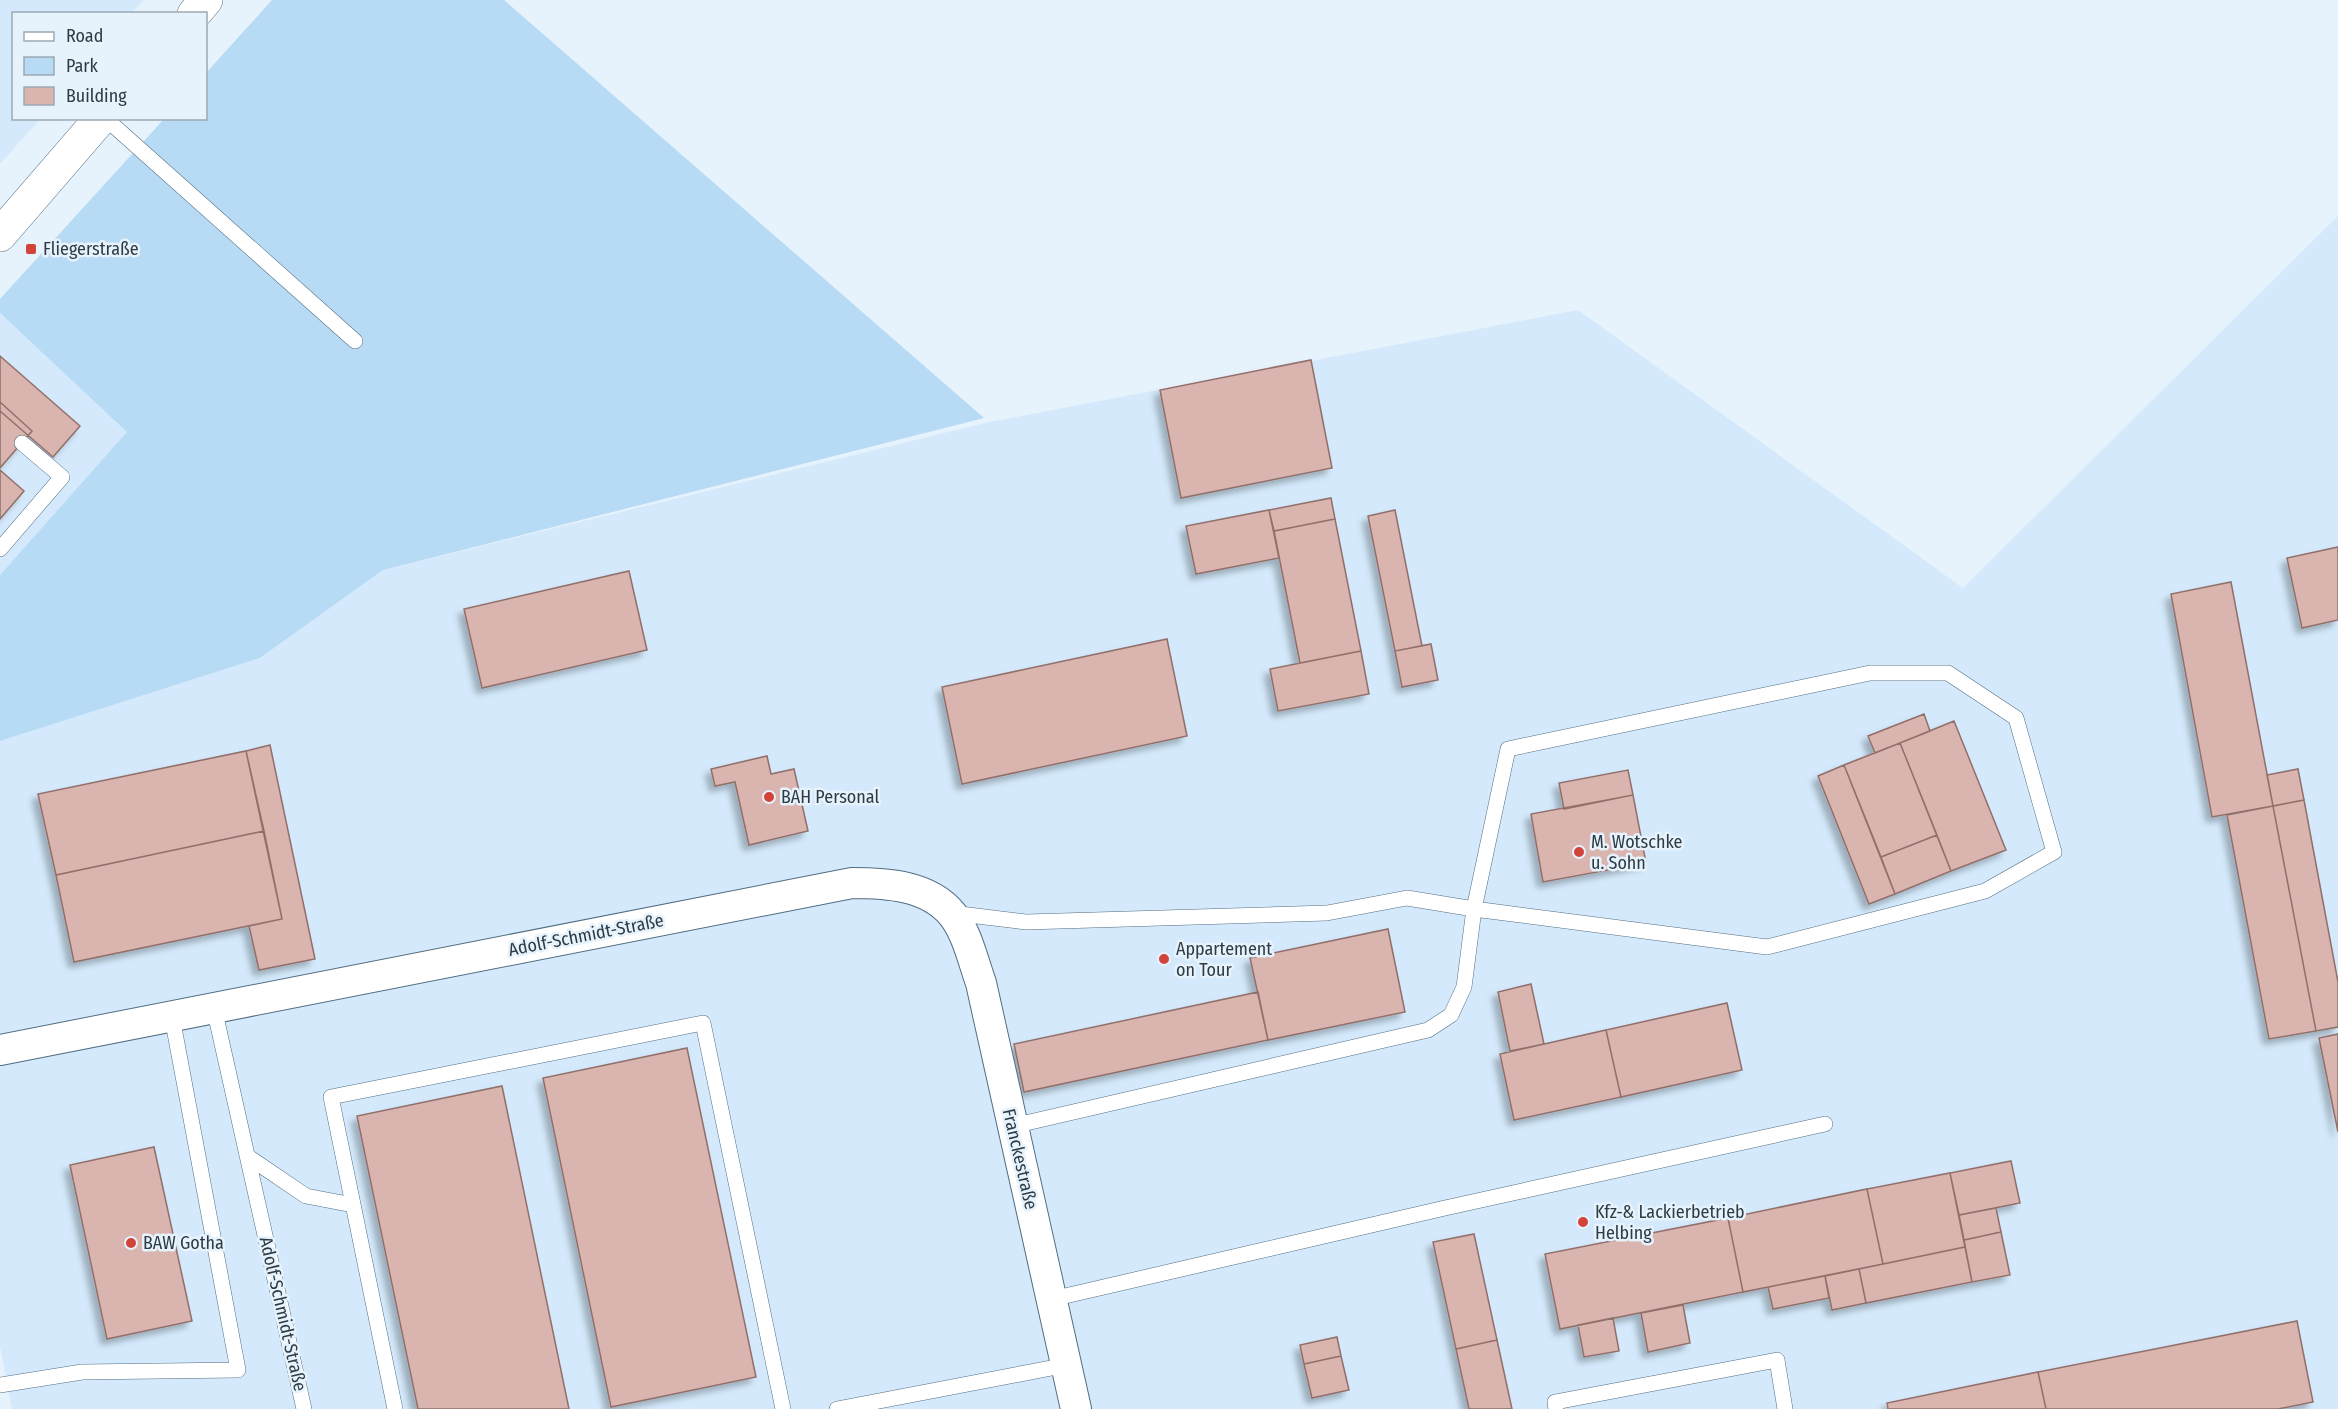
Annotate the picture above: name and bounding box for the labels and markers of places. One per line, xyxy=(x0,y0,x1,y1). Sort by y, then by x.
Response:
place label: Fliegerstraße xyxy=(43,238,139,260)
marker: Fliegerstraße xyxy=(24,242,38,256)
place label: BAH Personal xyxy=(781,786,879,808)
marker: BAH Personal xyxy=(762,790,776,804)
place label: M. Wotschke u. Sohn xyxy=(1591,831,1683,874)
marker: M. Wotschke u. Sohn xyxy=(1572,845,1586,859)
place label: Appartement on Tour xyxy=(1176,938,1272,981)
marker: Appartement on Tour xyxy=(1157,952,1171,966)
place label: Kfz-& Lackierbetrieb Helbing xyxy=(1595,1201,1745,1244)
marker: Kfz-& Lackierbetrieb Helbing xyxy=(1576,1215,1590,1229)
place label: BAW Gotha xyxy=(143,1232,224,1254)
marker: BAW Gotha xyxy=(124,1236,138,1250)

